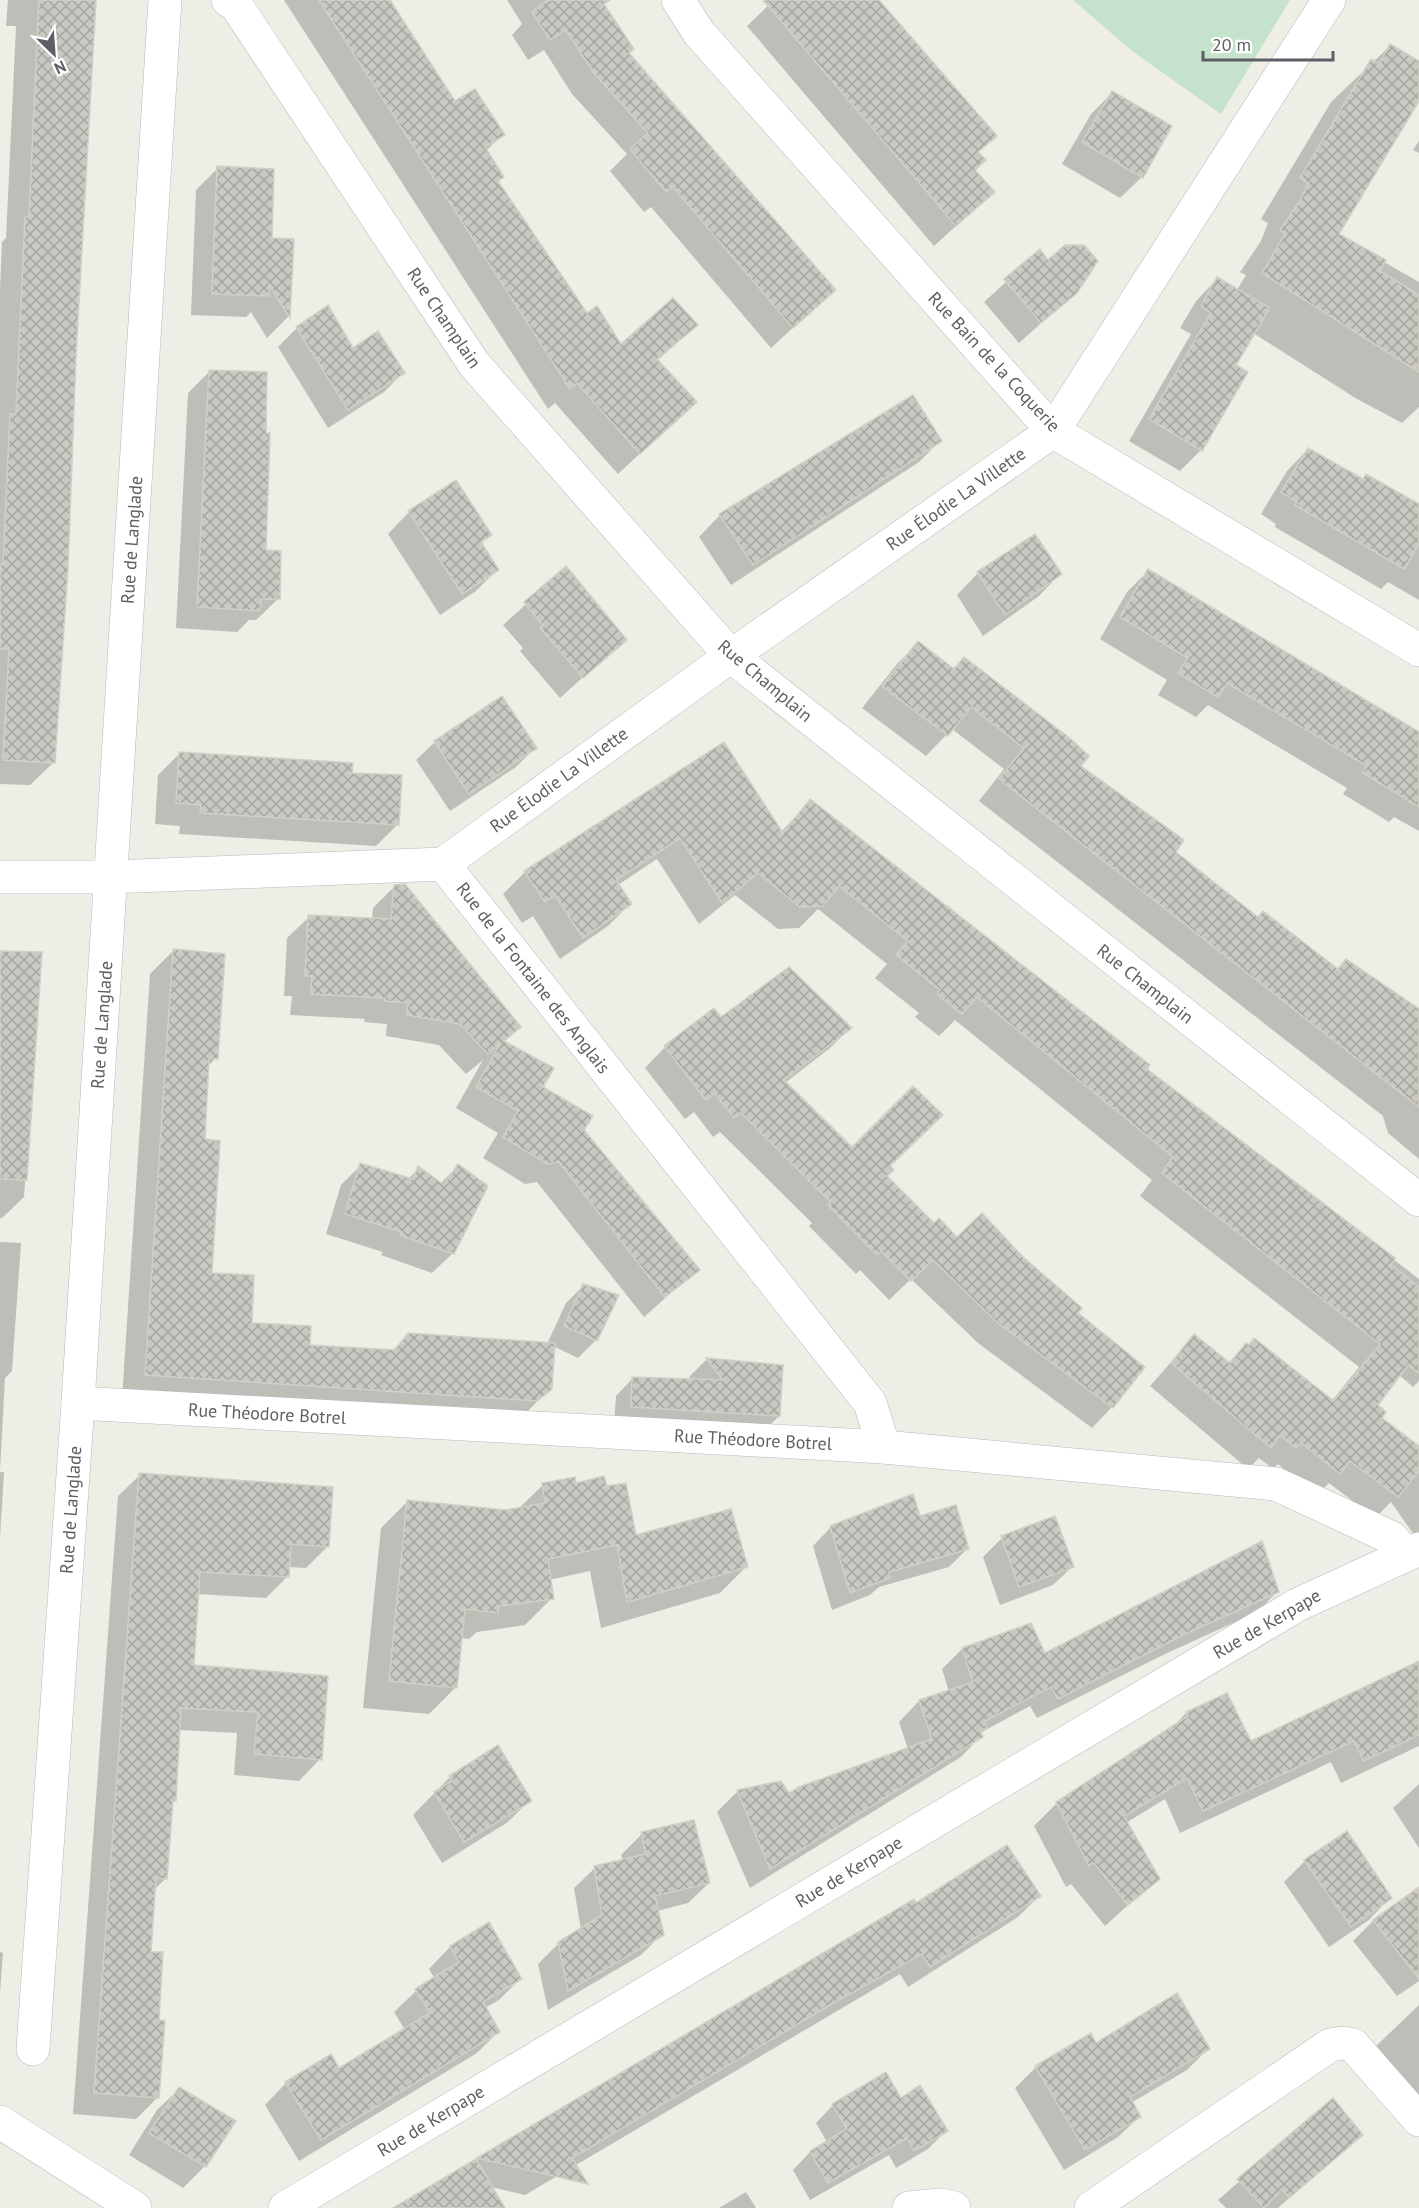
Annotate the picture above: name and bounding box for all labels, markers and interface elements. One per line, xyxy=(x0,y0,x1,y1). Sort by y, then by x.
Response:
north arrow xyxy=(24,24,84,84)
scale bar xyxy=(1203,24,1334,62)
text: 20 m xyxy=(1212,33,1251,56)
text: N xyxy=(51,56,69,79)
street label: Rue Champlain xyxy=(402,263,487,372)
street label: Rue Bain de la Coquerie xyxy=(923,287,1065,437)
street label: Rue Élodie La Villette xyxy=(881,442,1030,555)
street label: Rue de Langlade xyxy=(116,475,147,605)
street label: Rue Champlain xyxy=(713,634,817,727)
street label: Rue Élodie La Villette xyxy=(485,722,632,837)
street label: Rue de la Fontaine des Anglais xyxy=(452,877,615,1078)
street label: Rue Champlain xyxy=(1092,939,1198,1029)
street label: Rue de Langlade xyxy=(86,960,117,1090)
street label: Rue Théodore Botrel xyxy=(187,1398,347,1429)
street label: Rue Théodore Botrel xyxy=(673,1424,833,1455)
street label: Rue de Langlade xyxy=(55,1445,86,1575)
street label: Rue de Kerpape xyxy=(1209,1583,1325,1664)
street label: Rue de Kerpape xyxy=(791,1831,906,1913)
street label: Rue de Kerpape xyxy=(373,2080,488,2162)

